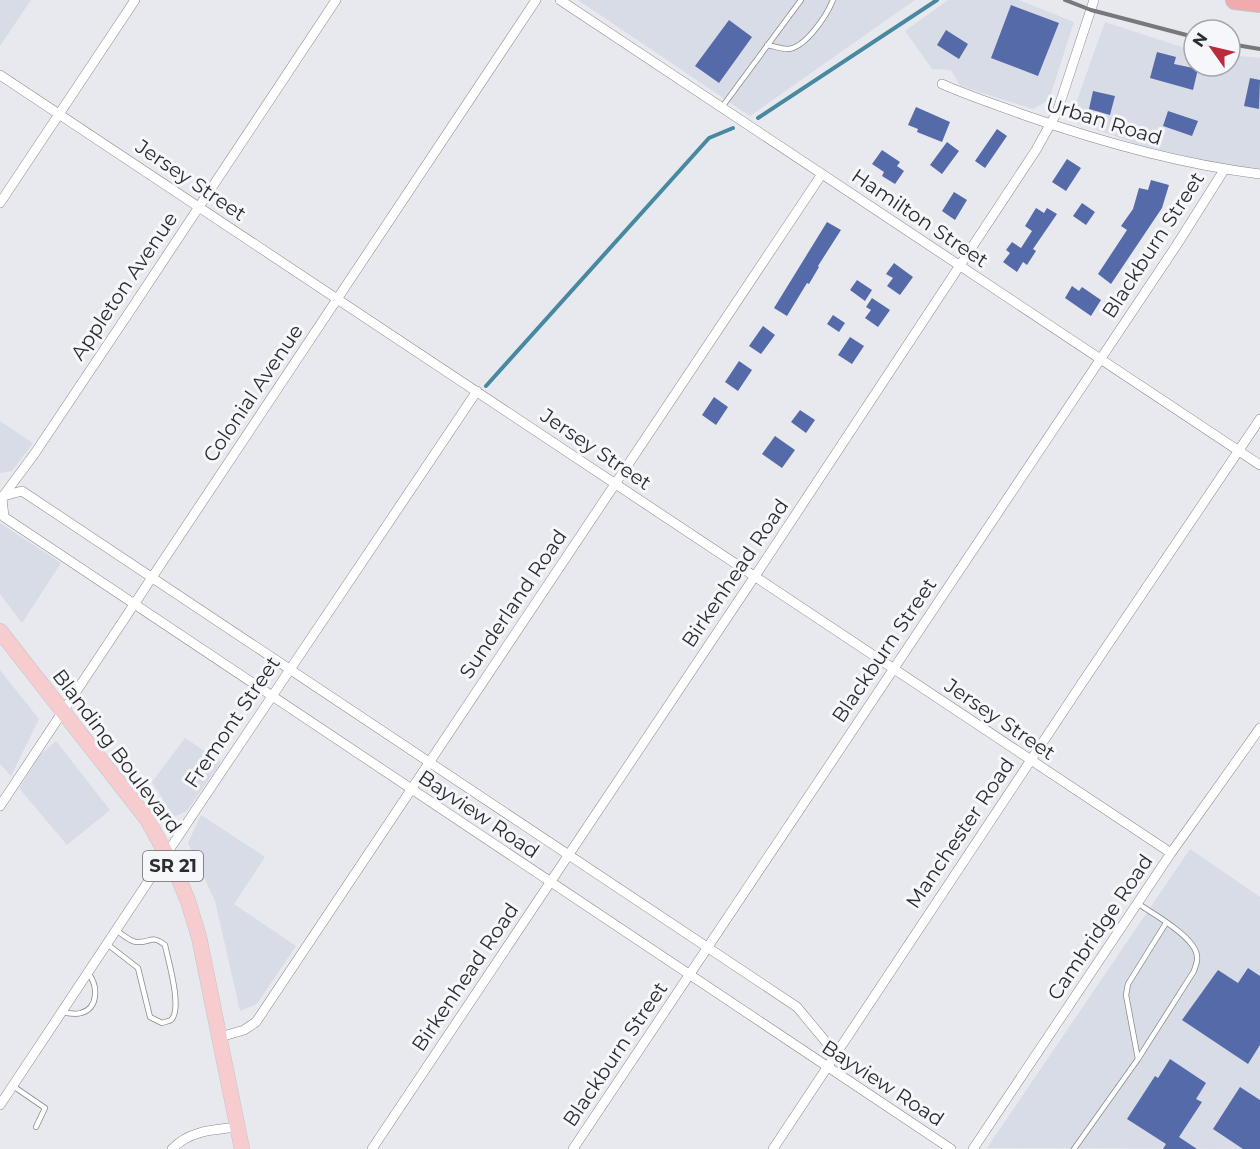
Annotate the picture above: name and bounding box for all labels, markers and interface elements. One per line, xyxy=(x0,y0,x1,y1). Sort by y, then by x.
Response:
north arrow xyxy=(1182,18,1242,78)
text: N xyxy=(1188,29,1211,51)
street label: Urban Road xyxy=(1043,92,1165,150)
street label: Jersey Street xyxy=(130,134,251,226)
street label: Hamilton Street xyxy=(847,163,993,273)
street label: Blackburn Street xyxy=(1097,167,1209,323)
street label: Appleton Avenue xyxy=(66,207,182,365)
street label: Colonial Avenue xyxy=(198,320,308,466)
street label: Jersey Street xyxy=(535,403,656,495)
street label: Birkenhead Road xyxy=(676,494,794,652)
street label: Sunderland Road xyxy=(454,525,572,683)
street label: Blackburn Street xyxy=(827,573,941,727)
street label: Fremont Street xyxy=(179,652,285,792)
street label: Blanding Boulevard xyxy=(48,664,186,838)
street label: Jersey Street xyxy=(939,673,1060,765)
street label: Manchester Road xyxy=(901,753,1019,913)
street label: Bayview Road xyxy=(414,765,544,863)
street label: Cambridge Road xyxy=(1042,850,1158,1004)
road number: SR 21 xyxy=(143,851,203,881)
street label: Birkenhead Road xyxy=(406,898,524,1056)
street label: Blackburn Street xyxy=(558,977,672,1131)
street label: Bayview Road xyxy=(818,1035,948,1131)

